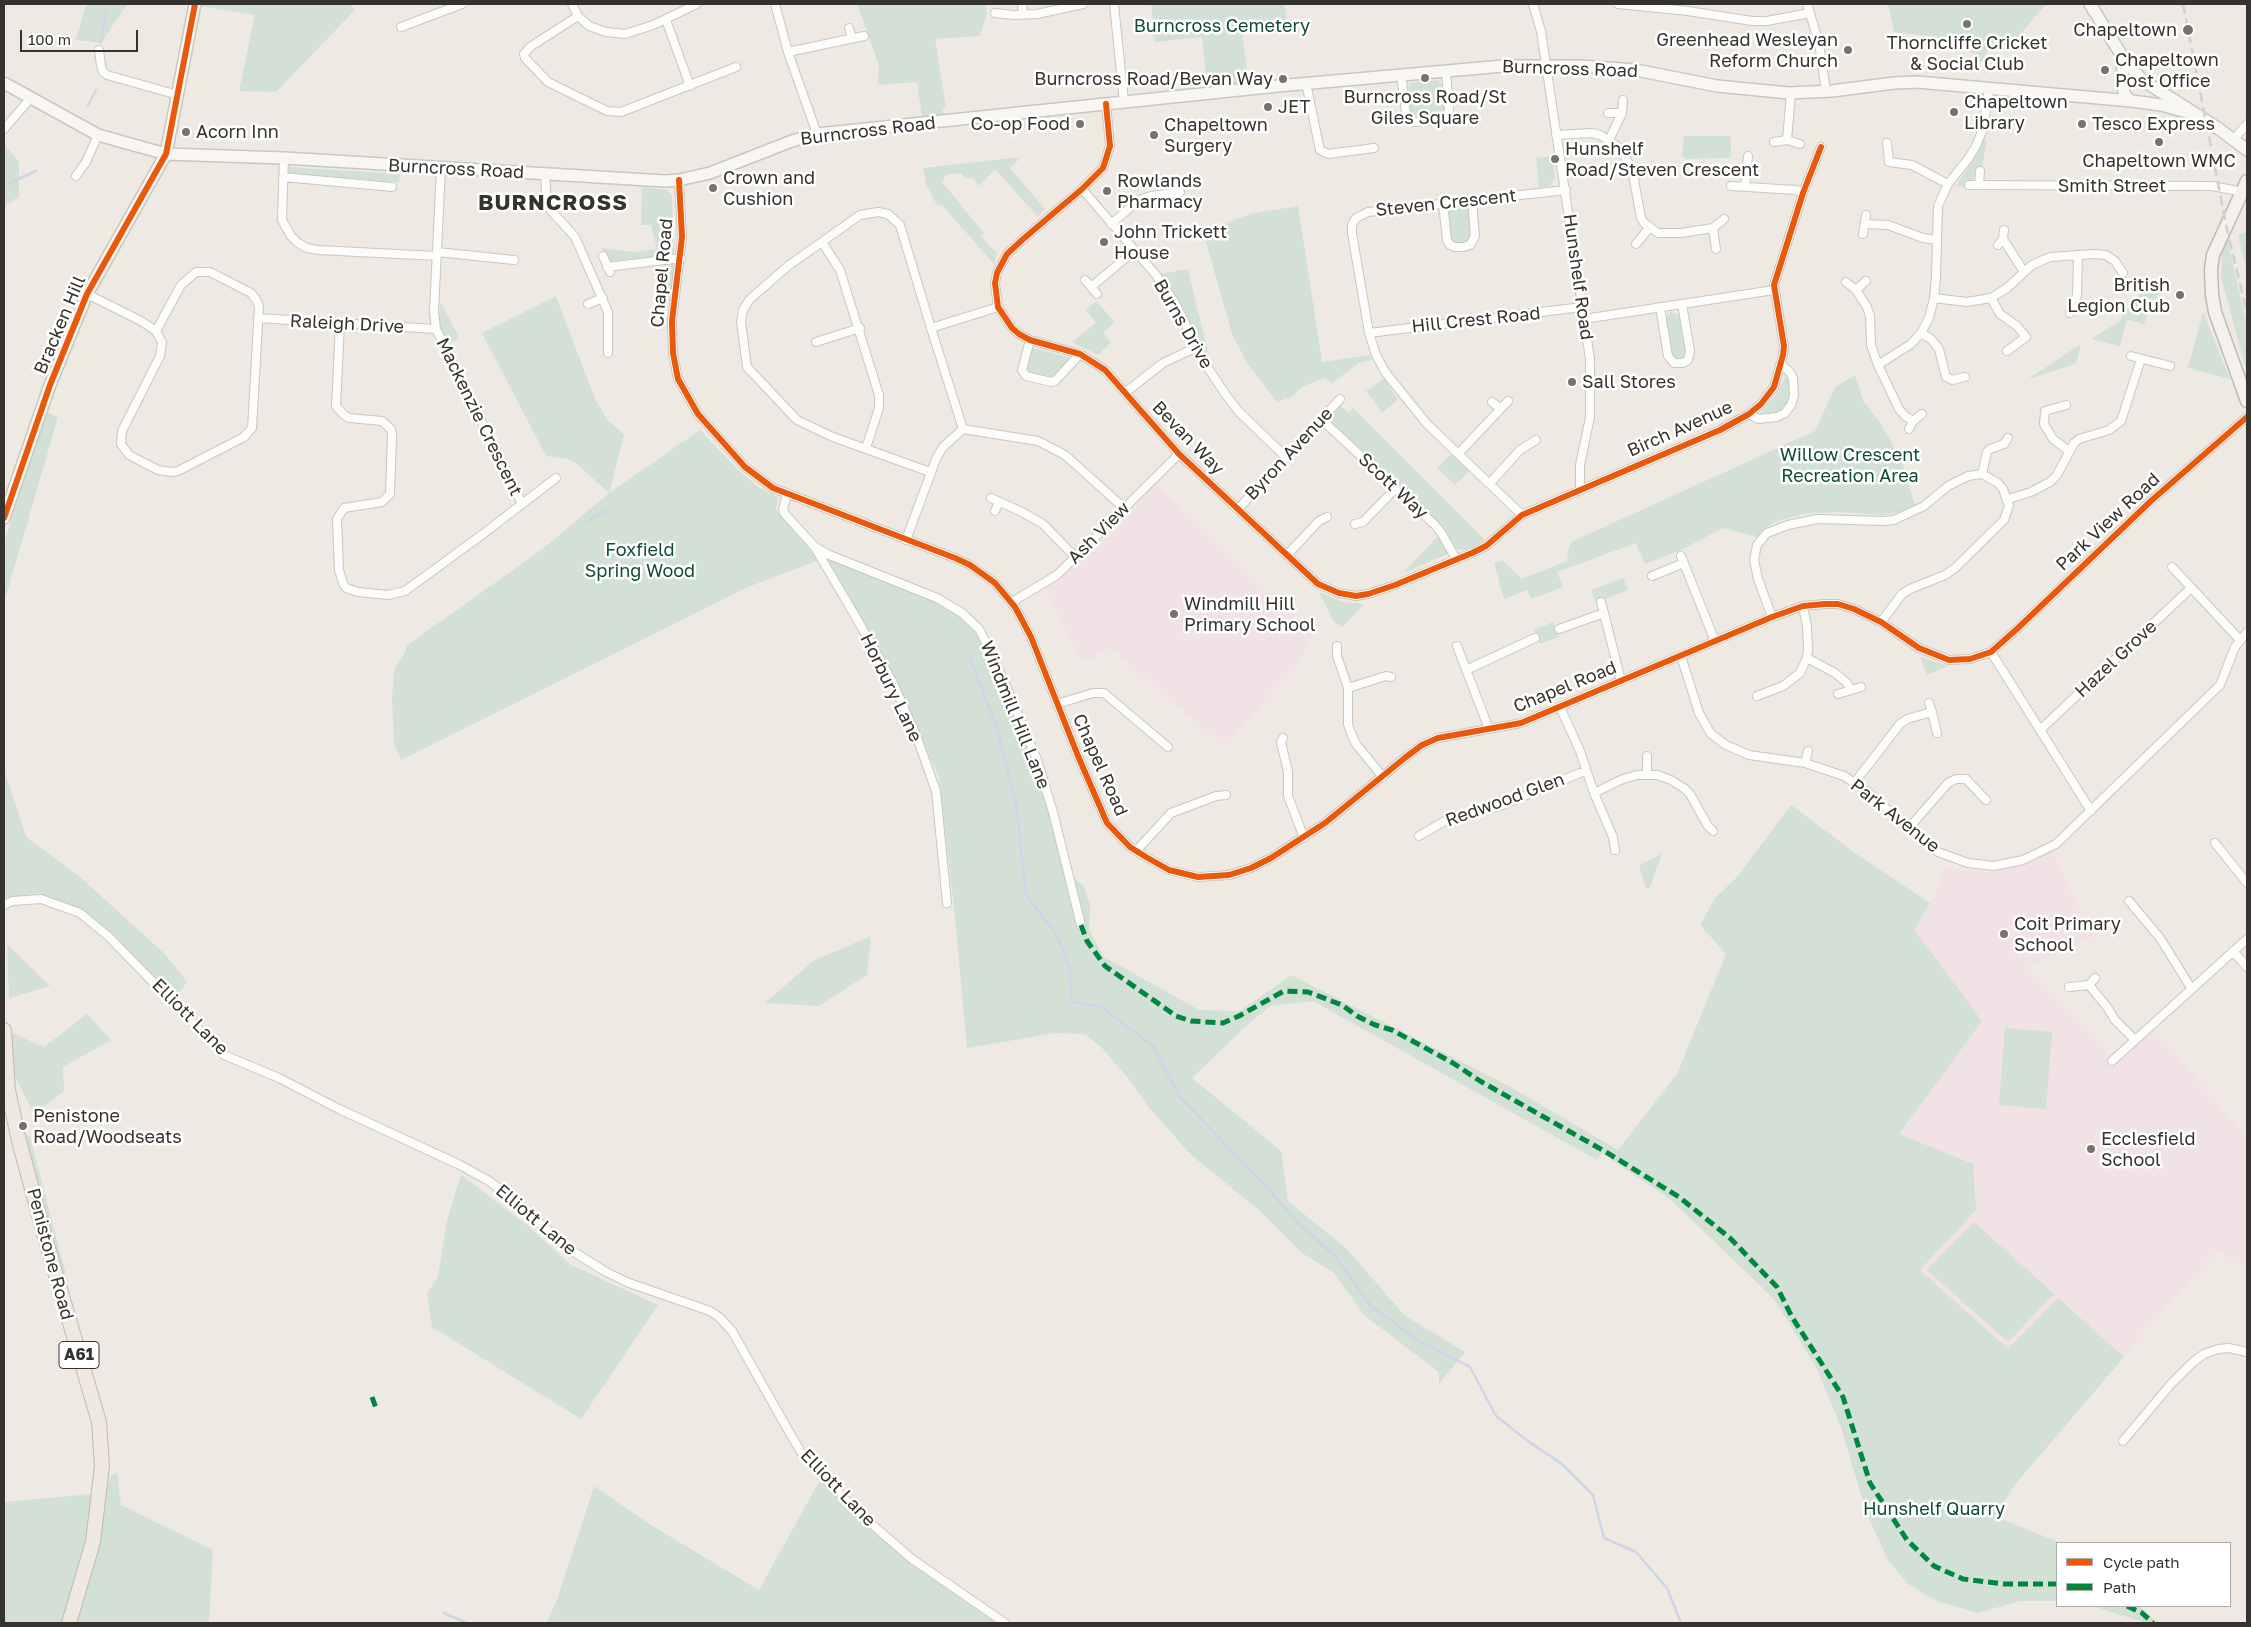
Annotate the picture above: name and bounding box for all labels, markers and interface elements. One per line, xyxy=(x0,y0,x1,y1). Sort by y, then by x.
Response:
park label: Burncross Cemetery xyxy=(1134,15,1310,37)
marker: Thorncliffe Cricket & Social Club xyxy=(1961,18,1973,30)
place label: Chapeltown xyxy=(2073,19,2177,41)
scale bar xyxy=(22,20,140,52)
marker: Chapeltown xyxy=(2181,23,2195,37)
place label: Greenhead Wesleyan Reform Church xyxy=(1656,29,1838,72)
text: 100 m xyxy=(28,30,71,48)
place label: Thorncliffe Cricket & Social Club xyxy=(1887,32,2047,74)
marker: Greenhead Wesleyan Reform Church xyxy=(1842,44,1854,56)
place label: Chapeltown Post Office xyxy=(2115,49,2219,92)
street label: Burncross Road xyxy=(1502,56,1638,82)
marker: Chapeltown Post Office xyxy=(2099,64,2111,76)
place label: Burncross Road/Bevan Way xyxy=(1034,68,1273,90)
marker: Burncross Road/St Giles Square xyxy=(1419,72,1431,84)
marker: Burncross Road/Bevan Way xyxy=(1277,73,1289,85)
place label: Burncross Road/St Giles Square xyxy=(1343,86,1507,128)
place label: Chapeltown Library xyxy=(1964,91,2068,134)
place label: JET xyxy=(1278,96,1310,118)
marker: JET xyxy=(1262,101,1274,113)
marker: Chapeltown Library xyxy=(1948,106,1960,118)
street label: Burncross Road xyxy=(799,112,937,150)
place label: Co-op Food xyxy=(971,113,1070,135)
place label: Tesco Express xyxy=(2092,113,2215,135)
place label: Chapeltown Surgery xyxy=(1164,114,1268,156)
marker: Co-op Food xyxy=(1074,118,1086,130)
marker: Tesco Express xyxy=(2076,118,2088,130)
place label: Acorn Inn xyxy=(196,121,279,143)
marker: Acorn Inn xyxy=(180,126,192,138)
marker: Chapeltown Surgery xyxy=(1148,129,1160,141)
marker: Chapeltown WMC xyxy=(2153,136,2165,148)
place label: Hunshelf Road/Steven Crescent xyxy=(1565,138,1759,180)
place label: Chapeltown WMC xyxy=(2082,150,2236,172)
marker: Hunshelf Road/Steven Crescent xyxy=(1549,153,1561,165)
street label: Burncross Road xyxy=(387,155,525,183)
place label: Crown and Cushion xyxy=(723,167,815,210)
place label: Rowlands Pharmacy xyxy=(1117,170,1203,212)
street label: Smith Street xyxy=(2058,175,2166,197)
marker: Crown and Cushion xyxy=(707,182,719,194)
marker: Rowlands Pharmacy xyxy=(1101,185,1113,197)
street label: Steven Crescent xyxy=(1374,185,1518,221)
district label: BURNCROSS xyxy=(477,190,629,216)
street label: Hunshelf Road xyxy=(1558,212,1598,342)
street label: Chapel Road xyxy=(646,218,678,328)
place label: John Trickett House xyxy=(1114,221,1227,264)
marker: John Trickett House xyxy=(1098,236,1110,248)
street label: Bracken Hill xyxy=(30,273,90,377)
place label: British Legion Club xyxy=(2067,274,2170,316)
street label: Burns Drive xyxy=(1149,275,1217,373)
marker: British Legion Club xyxy=(2174,289,2186,301)
street label: Hill Crest Road xyxy=(1411,302,1541,338)
street label: Raleigh Drive xyxy=(289,310,405,338)
street label: Mackenzie Crescent xyxy=(431,334,527,500)
place label: Sall Stores xyxy=(1582,371,1676,393)
marker: Sall Stores xyxy=(1566,376,1578,388)
street label: Birch Avenue xyxy=(1624,396,1736,462)
street label: Bevan Way xyxy=(1148,397,1228,479)
street label: Byron Avenue xyxy=(1241,403,1337,505)
park label: Willow Crescent Recreation Area xyxy=(1780,444,1920,486)
street label: Scott Way xyxy=(1354,448,1432,524)
street label: Park View Road xyxy=(2052,468,2164,576)
street label: Ash View xyxy=(1064,498,1134,568)
park label: Foxfield Spring Wood xyxy=(585,539,695,582)
place label: Windmill Hill Primary School xyxy=(1184,593,1316,636)
marker: Windmill Hill Primary School xyxy=(1168,608,1180,620)
street label: Hazel Grove xyxy=(2071,616,2161,702)
street label: Horbury Lane xyxy=(855,630,927,746)
street label: Windmill Hill Lane xyxy=(975,638,1055,792)
street label: Chapel Road xyxy=(1510,657,1620,717)
street label: Chapel Road xyxy=(1068,711,1132,819)
street label: Redwood Glen xyxy=(1443,768,1567,832)
street label: Park Avenue xyxy=(1846,775,1944,857)
place label: Coit Primary School xyxy=(2014,913,2121,956)
marker: Coit Primary School xyxy=(1998,928,2010,940)
street label: Elliott Lane xyxy=(147,974,233,1060)
place label: Penistone Road/Woodseats xyxy=(33,1105,182,1148)
marker: Penistone Road/Woodseats xyxy=(17,1120,29,1132)
place label: Ecclesfield School xyxy=(2101,1128,2195,1170)
marker: Ecclesfield School xyxy=(2085,1143,2097,1155)
street label: Elliott Lane xyxy=(491,1180,581,1260)
street label: Penistone Road xyxy=(22,1186,78,1322)
road number: A61 xyxy=(59,1342,99,1368)
street label: Elliott Lane xyxy=(796,1445,880,1531)
park label: Hunshelf Quarry xyxy=(1863,1498,2005,1520)
legend xyxy=(2056,1542,2231,1607)
text: Cycle path xyxy=(2103,1553,2179,1571)
text: Path xyxy=(2103,1578,2136,1596)

